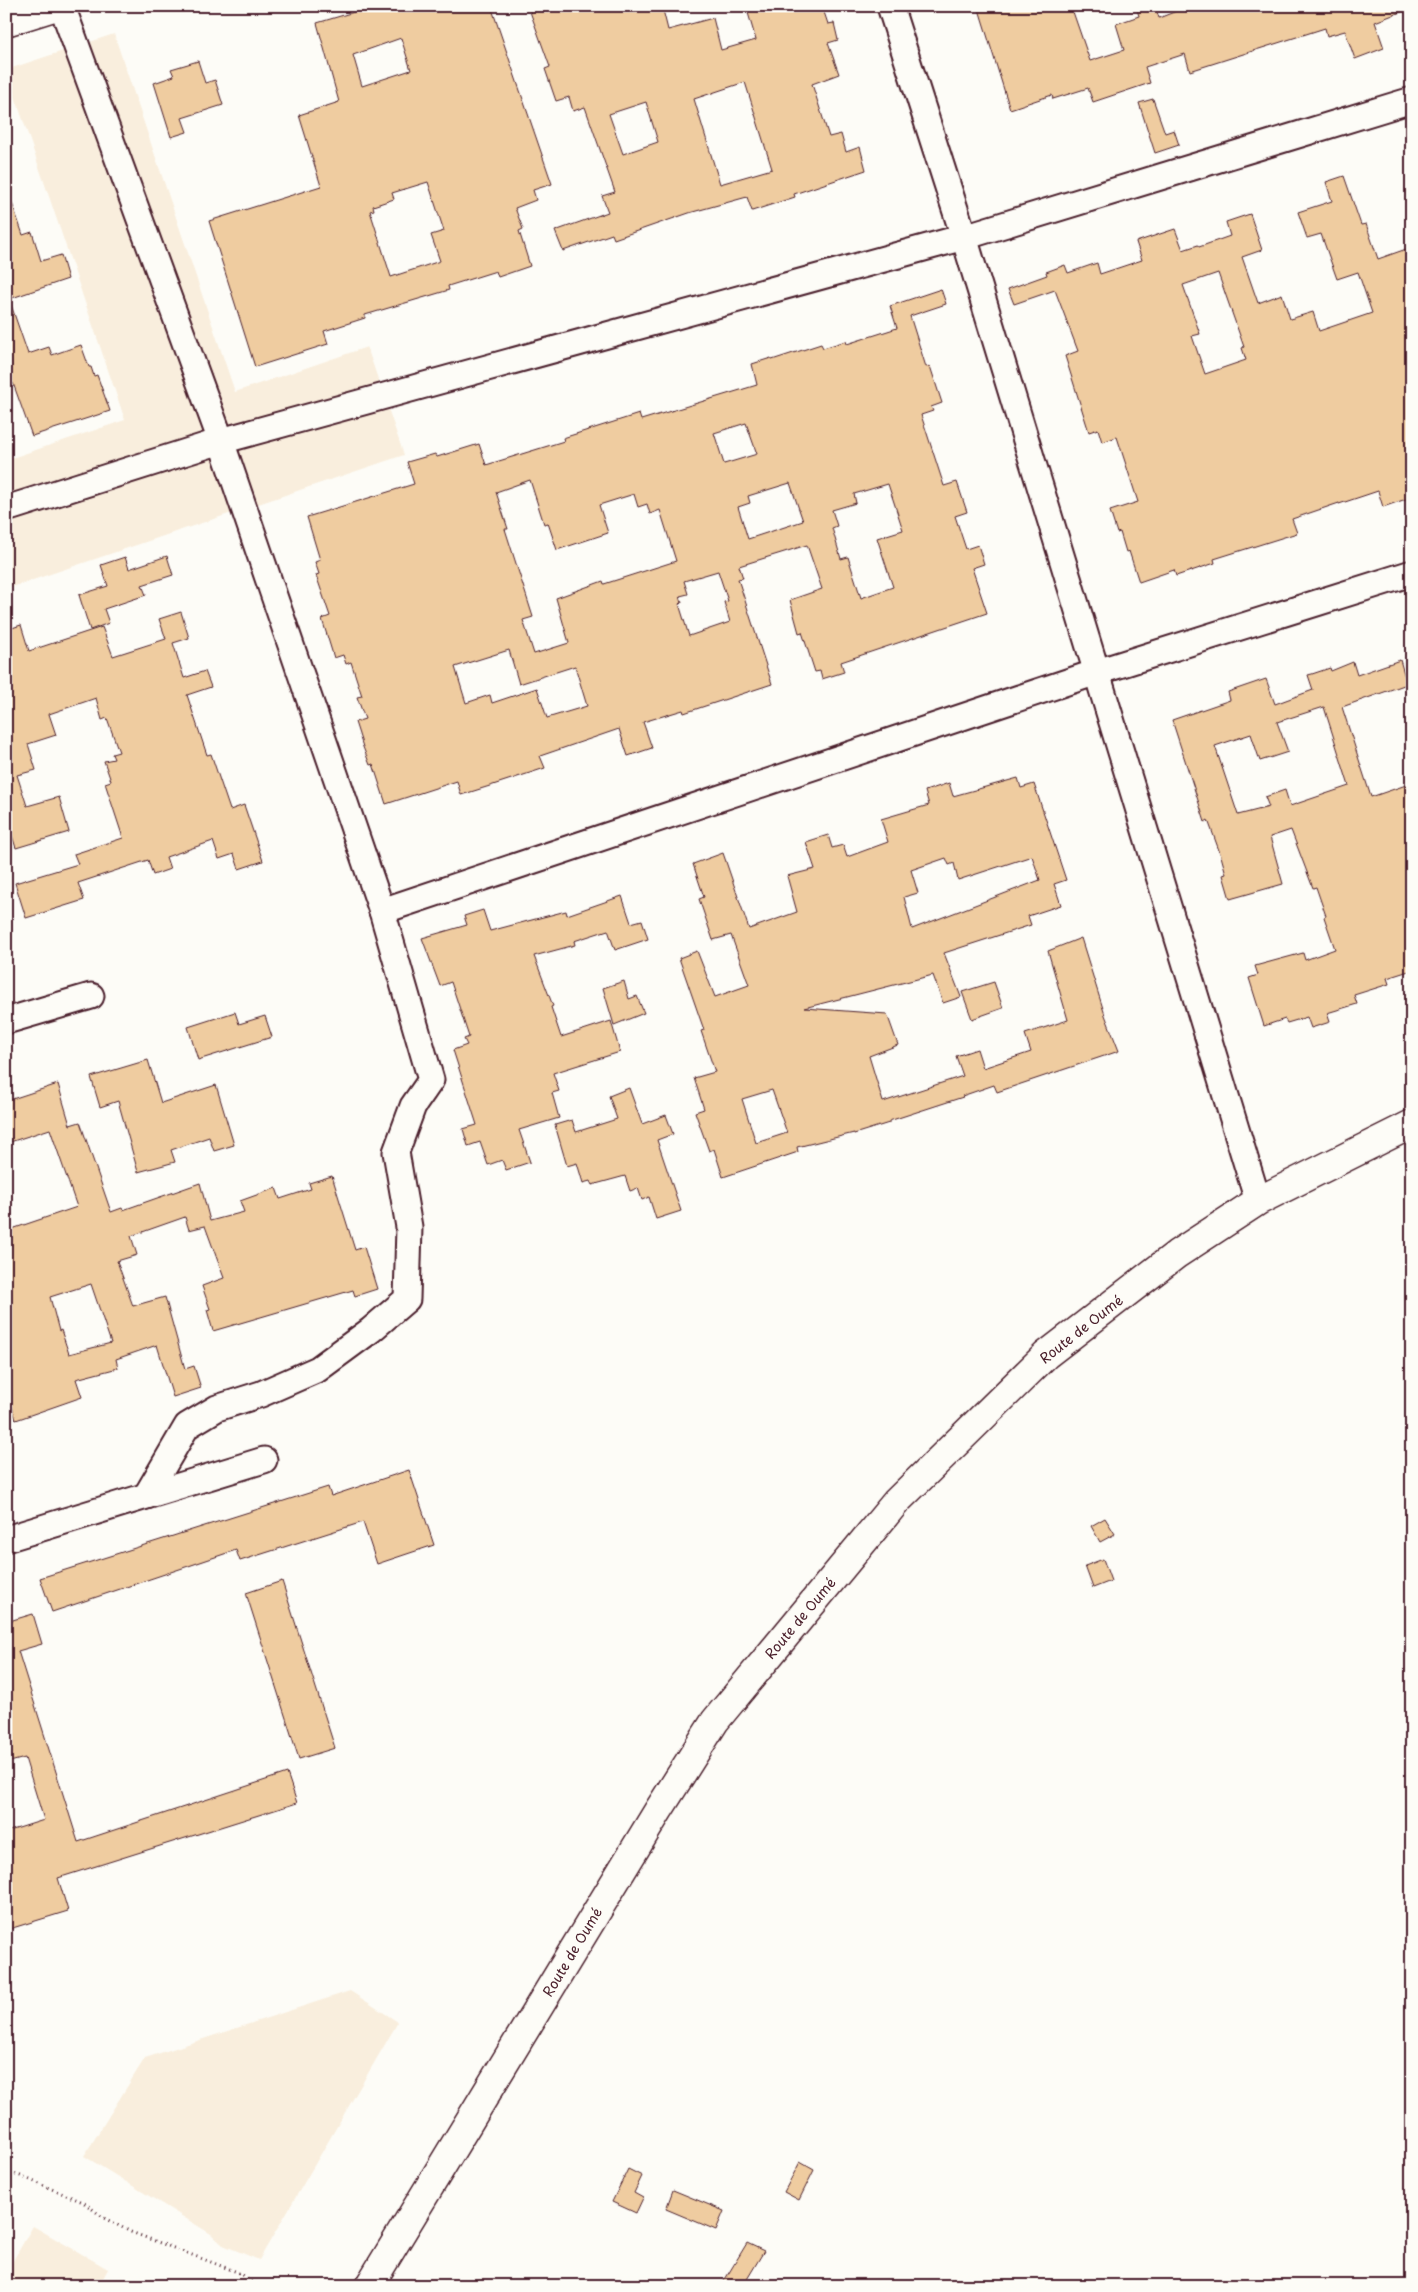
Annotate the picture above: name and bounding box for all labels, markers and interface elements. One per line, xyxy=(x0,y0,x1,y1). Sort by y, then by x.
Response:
street label: Route de Oumé xyxy=(1035,1289,1128,1368)
street label: Route de Oumé xyxy=(760,1572,841,1663)
street label: Route de Oumé xyxy=(537,1903,607,2001)

